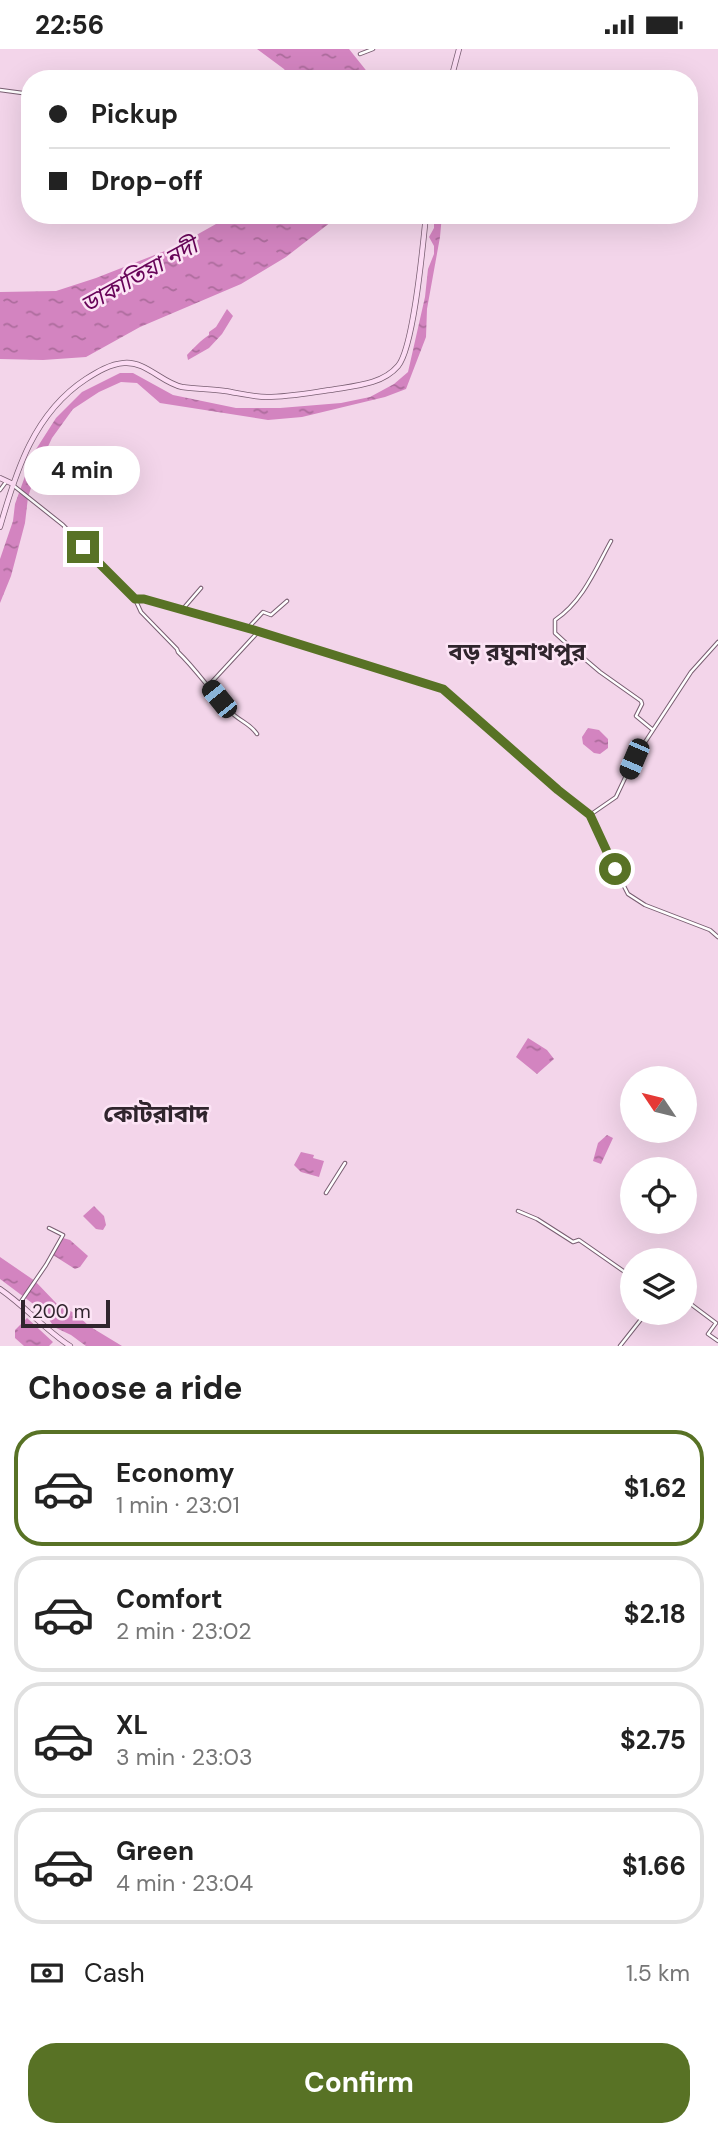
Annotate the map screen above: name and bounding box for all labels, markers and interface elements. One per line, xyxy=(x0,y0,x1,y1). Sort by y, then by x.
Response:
text: 22:56 xyxy=(35,8,104,42)
text: Pickup xyxy=(91,97,178,131)
text: Drop-off xyxy=(91,164,203,198)
water label: ডাকাতিয়া নদী xyxy=(75,229,206,319)
callout: 4 min xyxy=(25,445,141,495)
text: 4 min xyxy=(51,455,113,485)
route end xyxy=(67,531,99,563)
district label: বড় রঘুনাথপুর xyxy=(447,636,586,667)
car xyxy=(198,676,241,722)
car xyxy=(617,736,652,782)
route start xyxy=(599,853,631,885)
north arrow xyxy=(620,1066,696,1143)
map controls xyxy=(620,1066,697,1325)
district label: কোটরাবাদ xyxy=(103,1098,209,1129)
button: locate xyxy=(620,1157,697,1234)
button: layers xyxy=(620,1248,697,1325)
scale bar xyxy=(21,1297,110,1329)
text: 200 m xyxy=(32,1299,91,1324)
text: Choose a ride xyxy=(28,1367,243,1409)
text: Economy xyxy=(116,1456,234,1490)
icon: car xyxy=(32,1457,95,1520)
text: $1.62 xyxy=(624,1471,686,1505)
text: 1 min · 23:01 xyxy=(116,1490,240,1520)
text: Comfort xyxy=(116,1582,222,1616)
icon: car xyxy=(32,1583,95,1646)
text: $2.18 xyxy=(624,1597,686,1631)
text: 2 min · 23:02 xyxy=(116,1616,252,1646)
text: XL xyxy=(116,1708,148,1742)
icon: car xyxy=(32,1709,95,1772)
text: $2.75 xyxy=(620,1723,686,1757)
text: 3 min · 23:03 xyxy=(116,1742,253,1772)
text: Green xyxy=(116,1834,194,1868)
icon: car xyxy=(32,1835,95,1898)
text: $1.66 xyxy=(622,1849,686,1883)
text: 4 min · 23:04 xyxy=(116,1868,253,1898)
icon: cash xyxy=(28,1954,66,1992)
text: Cash xyxy=(84,1956,145,1990)
text: 1.5 km xyxy=(626,1958,690,1988)
button: Confirm xyxy=(28,2043,690,2123)

